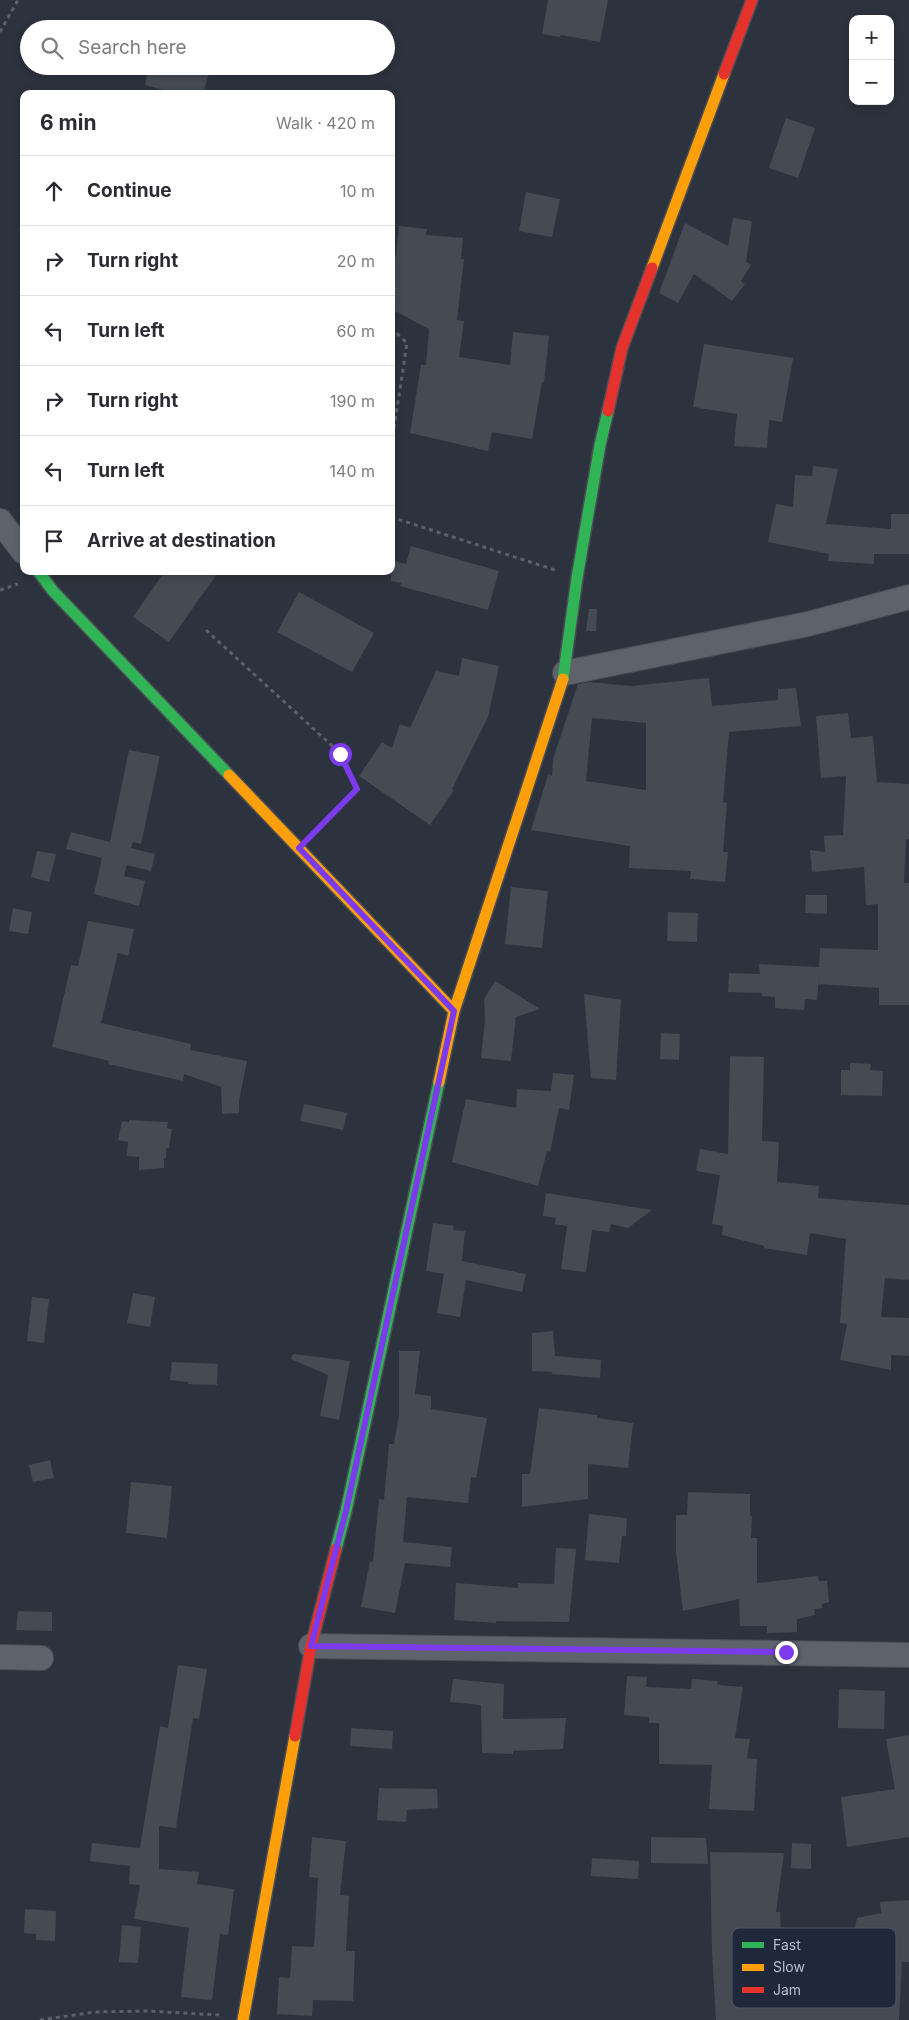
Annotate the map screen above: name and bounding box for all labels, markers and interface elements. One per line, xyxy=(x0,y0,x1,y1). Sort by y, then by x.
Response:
map controls xyxy=(849,15,894,105)
button: + xyxy=(849,15,894,60)
search box xyxy=(20,20,395,75)
icon: search xyxy=(38,34,66,62)
text: Search here xyxy=(78,36,187,59)
button: − xyxy=(849,60,894,105)
text: 6 min xyxy=(40,110,97,135)
text: Walk · 420 m xyxy=(276,113,375,133)
icon: ahead xyxy=(40,177,68,205)
text: Continue xyxy=(87,179,172,202)
text: 10 m xyxy=(340,181,375,201)
icon: right xyxy=(40,247,68,275)
text: Turn right xyxy=(87,249,178,272)
text: 20 m xyxy=(337,251,375,271)
icon: left xyxy=(40,317,68,345)
text: Turn left xyxy=(87,319,165,342)
text: 60 m xyxy=(336,321,375,341)
icon: right xyxy=(40,387,68,415)
text: Turn right xyxy=(87,389,178,412)
text: 190 m xyxy=(330,391,375,411)
icon: left xyxy=(40,457,68,485)
text: Turn left xyxy=(87,459,165,482)
text: 140 m xyxy=(330,461,375,481)
icon: arrive xyxy=(40,527,68,555)
text: Arrive at destination xyxy=(87,529,276,552)
route start xyxy=(329,743,352,766)
route end xyxy=(775,1641,798,1664)
legend xyxy=(732,1928,896,2008)
text: Fast xyxy=(773,1936,801,1953)
text: Slow xyxy=(773,1958,805,1975)
text: Jam xyxy=(773,1981,801,1998)

